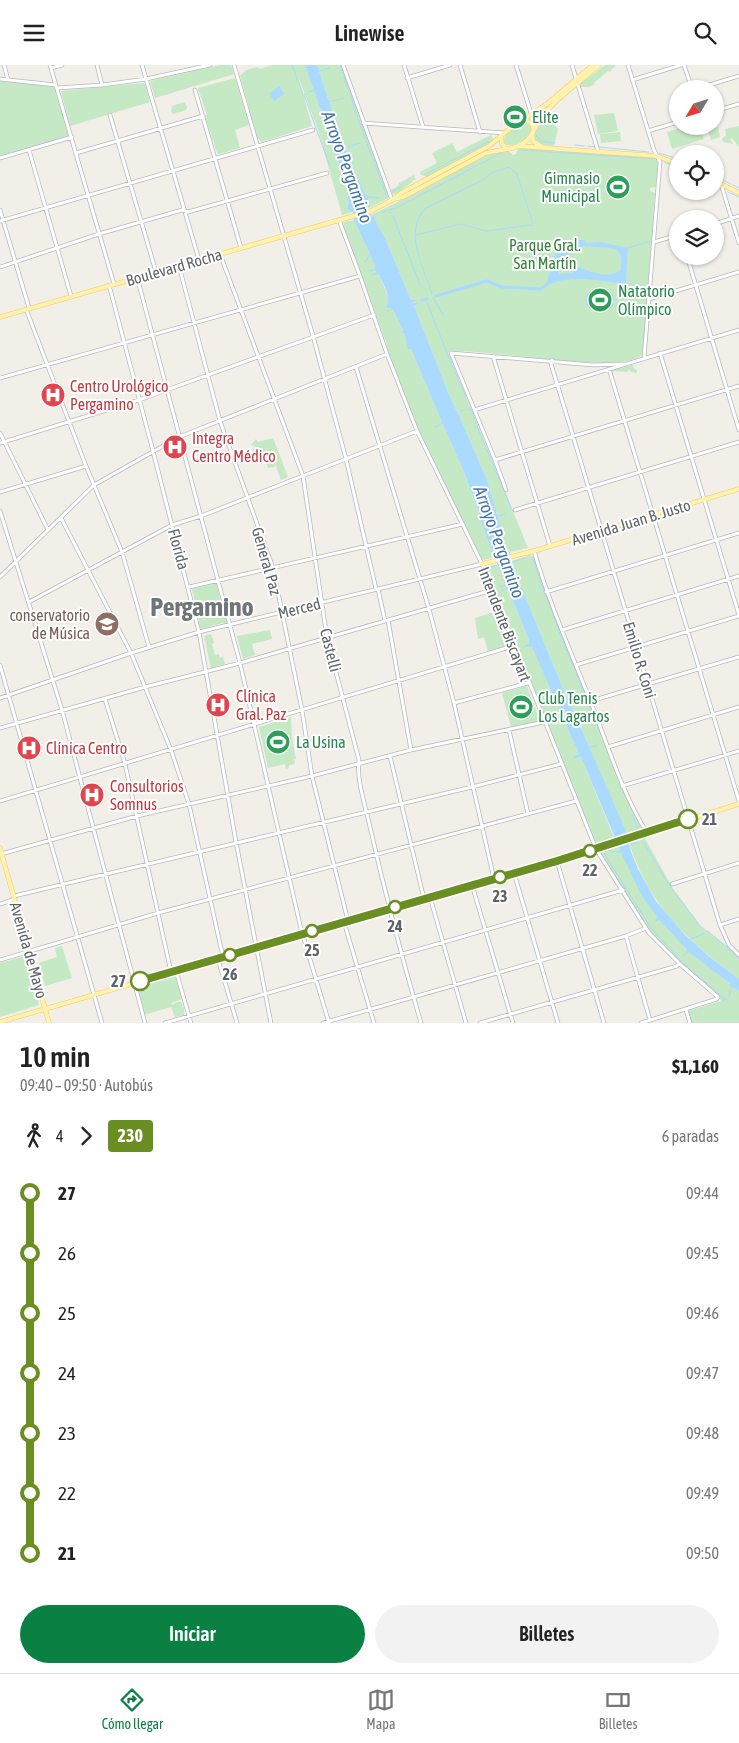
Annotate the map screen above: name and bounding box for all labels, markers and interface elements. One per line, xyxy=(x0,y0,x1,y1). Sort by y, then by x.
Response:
icon: menu xyxy=(20,19,48,47)
icon: search xyxy=(691,19,719,47)
text: Linewise xyxy=(335,20,404,46)
north arrow xyxy=(669,80,724,135)
map controls xyxy=(669,80,724,265)
sports icon: Elite xyxy=(502,104,528,130)
water label: Arroyo Pergamino xyxy=(317,107,377,226)
place label: Elite xyxy=(532,108,558,126)
button: locate xyxy=(669,145,724,200)
place label: Gimnasio Municipal xyxy=(541,169,601,206)
sports icon: Gimnasio Municipal xyxy=(605,174,631,200)
button: layers xyxy=(669,210,724,265)
park label: Parque Gral. San Martín xyxy=(509,236,581,272)
street label: Boulevard Rocha xyxy=(124,245,224,289)
place label: Natatorio Olímpico xyxy=(618,282,675,319)
sports icon: Natatorio Olímpico xyxy=(587,287,613,313)
place label: Centro Urológico Pergamino xyxy=(70,377,169,414)
hospital icon: Centro Urológico Pergamino xyxy=(40,382,66,408)
place label: Integra Centro Médico xyxy=(192,429,276,465)
hospital icon: Integra Centro Médico xyxy=(162,434,188,460)
water label: Arroyo Pergamino xyxy=(469,482,529,601)
street label: Avenida Juan B. Justo xyxy=(569,495,693,549)
street label: General Paz xyxy=(249,525,285,597)
street label: Florida xyxy=(165,527,193,571)
street label: Intendente Biscayart xyxy=(474,564,535,684)
district label: Pergamino xyxy=(150,592,254,622)
street label: Merced xyxy=(276,594,322,622)
place label: conservatorio de Música xyxy=(9,606,90,642)
school or university icon: conservatorio de Música xyxy=(94,611,120,637)
street label: Emilio R. Coni xyxy=(620,620,660,700)
street label: Castelli xyxy=(317,626,345,674)
place label: Clínica Gral. Paz xyxy=(236,687,287,723)
place label: Club Tenis Los Lagartos xyxy=(538,689,610,726)
hospital icon: Clínica Gral. Paz xyxy=(205,692,231,718)
sports icon: Club Tenis Los Lagartos xyxy=(508,694,534,720)
sports icon: La Usina xyxy=(265,729,291,755)
place label: La Usina xyxy=(296,733,346,751)
hospital icon: Clínica Centro xyxy=(16,735,42,761)
place label: Clínica Centro xyxy=(46,739,127,757)
place label: Consultorios Somnus xyxy=(110,777,184,813)
hospital icon: Consultorios Somnus xyxy=(79,782,105,808)
marker: 21 xyxy=(678,809,698,829)
place label: 21 xyxy=(702,810,718,828)
marker: 22 xyxy=(583,844,597,858)
place label: 22 xyxy=(582,861,598,879)
marker: 23 xyxy=(493,870,507,884)
place label: 23 xyxy=(492,887,508,905)
street label: Avenida de Mayo xyxy=(6,900,51,1001)
marker: 24 xyxy=(388,900,402,914)
place label: 24 xyxy=(387,917,403,935)
marker: 25 xyxy=(305,924,319,938)
place label: 25 xyxy=(304,941,320,959)
marker: 26 xyxy=(223,948,237,962)
place label: 26 xyxy=(222,965,238,983)
marker: 27 xyxy=(130,971,150,991)
place label: 27 xyxy=(111,972,126,990)
text: 10 min xyxy=(20,1041,90,1073)
text: $1,160 xyxy=(672,1055,719,1077)
text: 09:40 – 09:50 · Autobús xyxy=(20,1076,153,1094)
icon: walk xyxy=(20,1122,48,1150)
icon: forward xyxy=(72,1122,100,1150)
text: 230 xyxy=(118,1125,143,1146)
text: 4 xyxy=(56,1127,64,1145)
text: 6 paradas xyxy=(662,1127,719,1145)
text: 27 xyxy=(58,1182,76,1204)
text: 09:44 xyxy=(686,1184,719,1202)
text: 26 xyxy=(58,1242,76,1264)
text: 09:45 xyxy=(686,1244,719,1262)
text: 25 xyxy=(58,1302,76,1324)
text: 09:46 xyxy=(686,1304,719,1322)
text: 24 xyxy=(58,1362,76,1384)
text: 09:47 xyxy=(686,1364,719,1382)
text: 23 xyxy=(58,1422,76,1444)
text: 09:48 xyxy=(686,1424,719,1442)
text: 22 xyxy=(58,1482,76,1504)
text: 09:49 xyxy=(686,1484,719,1502)
text: 21 xyxy=(58,1542,76,1564)
text: 09:50 xyxy=(686,1544,719,1562)
button: Iniciar xyxy=(20,1605,365,1663)
button: Billetes xyxy=(375,1605,719,1663)
tab: Cómo llegar xyxy=(102,1686,163,1732)
tab: Mapa xyxy=(366,1686,395,1732)
tab: Billetes xyxy=(599,1686,637,1732)

